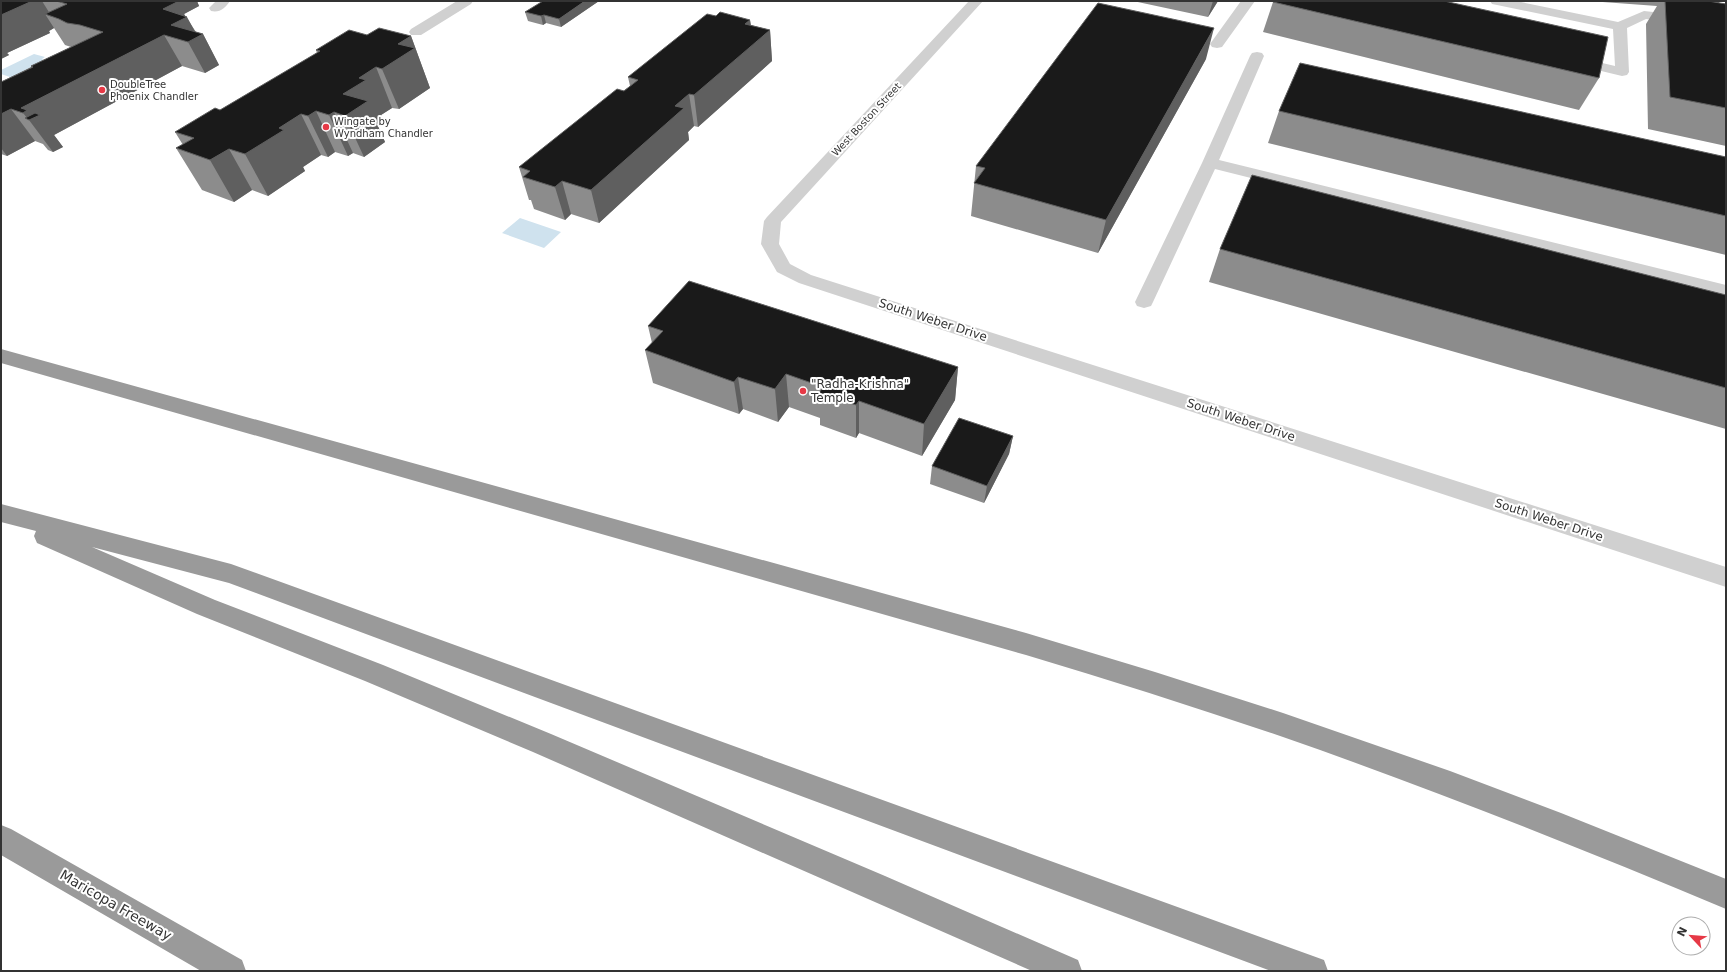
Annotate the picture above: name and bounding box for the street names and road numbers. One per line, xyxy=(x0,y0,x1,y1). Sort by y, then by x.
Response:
street label: West Boston Street xyxy=(830,80,903,158)
street label: South Weber Drive xyxy=(877,296,989,344)
street label: South Weber Drive xyxy=(1185,396,1297,444)
street label: South Weber Drive xyxy=(1493,496,1605,544)
street label: Maricopa Freeway xyxy=(57,866,175,944)

